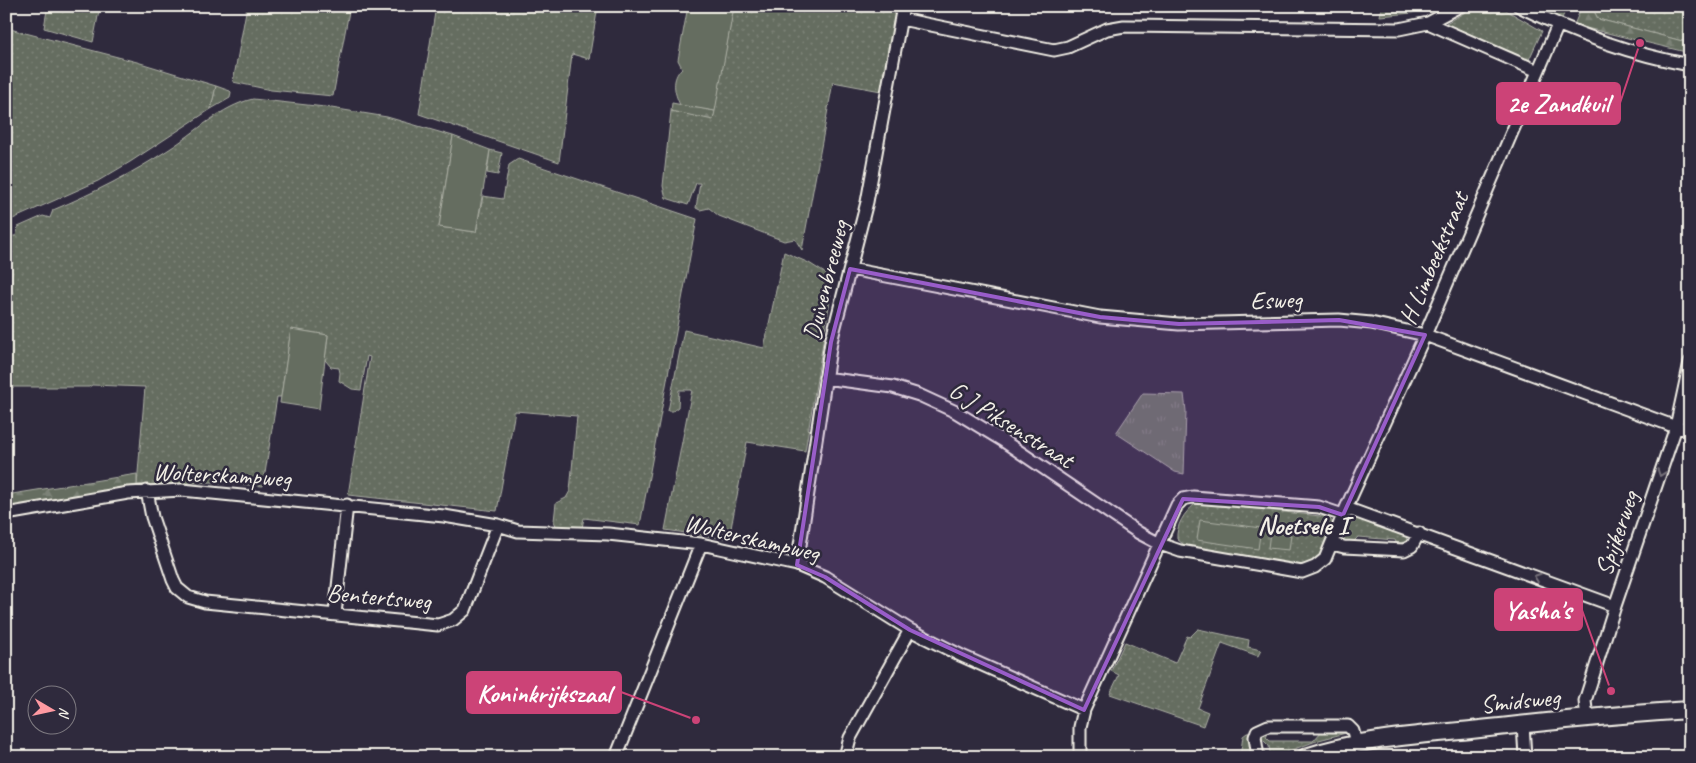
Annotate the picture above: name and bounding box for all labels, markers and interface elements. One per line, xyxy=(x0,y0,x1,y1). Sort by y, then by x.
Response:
callout: 2e Zandkuil xyxy=(1497,83,1620,124)
text: 2e Zandkuil xyxy=(1507,87,1615,120)
street label: H Limbeekstraat xyxy=(1392,185,1477,329)
street label: Duivenbreeweg xyxy=(796,215,857,343)
street label: Esweg xyxy=(1250,283,1305,317)
street label: G J Piksenstraat xyxy=(943,374,1082,477)
street label: Wolterskampweg xyxy=(152,455,294,495)
one-way arrow xyxy=(1656,468,1666,477)
street label: Spijkerweg xyxy=(1588,485,1647,580)
street label: Wolterskampweg xyxy=(681,507,825,570)
district label: Noetsele I xyxy=(1258,509,1355,542)
one-way arrow xyxy=(1533,573,1542,583)
street label: Bentertsweg xyxy=(325,577,433,618)
callout: Yasha's xyxy=(1495,589,1582,630)
text: Yasha's xyxy=(1505,594,1574,627)
callout: Koninkrijkszaal xyxy=(467,672,621,713)
text: Koninkrijkszaal xyxy=(477,677,616,710)
street label: Smidsweg xyxy=(1479,681,1563,721)
north arrow xyxy=(28,686,78,736)
text: N xyxy=(55,706,73,720)

